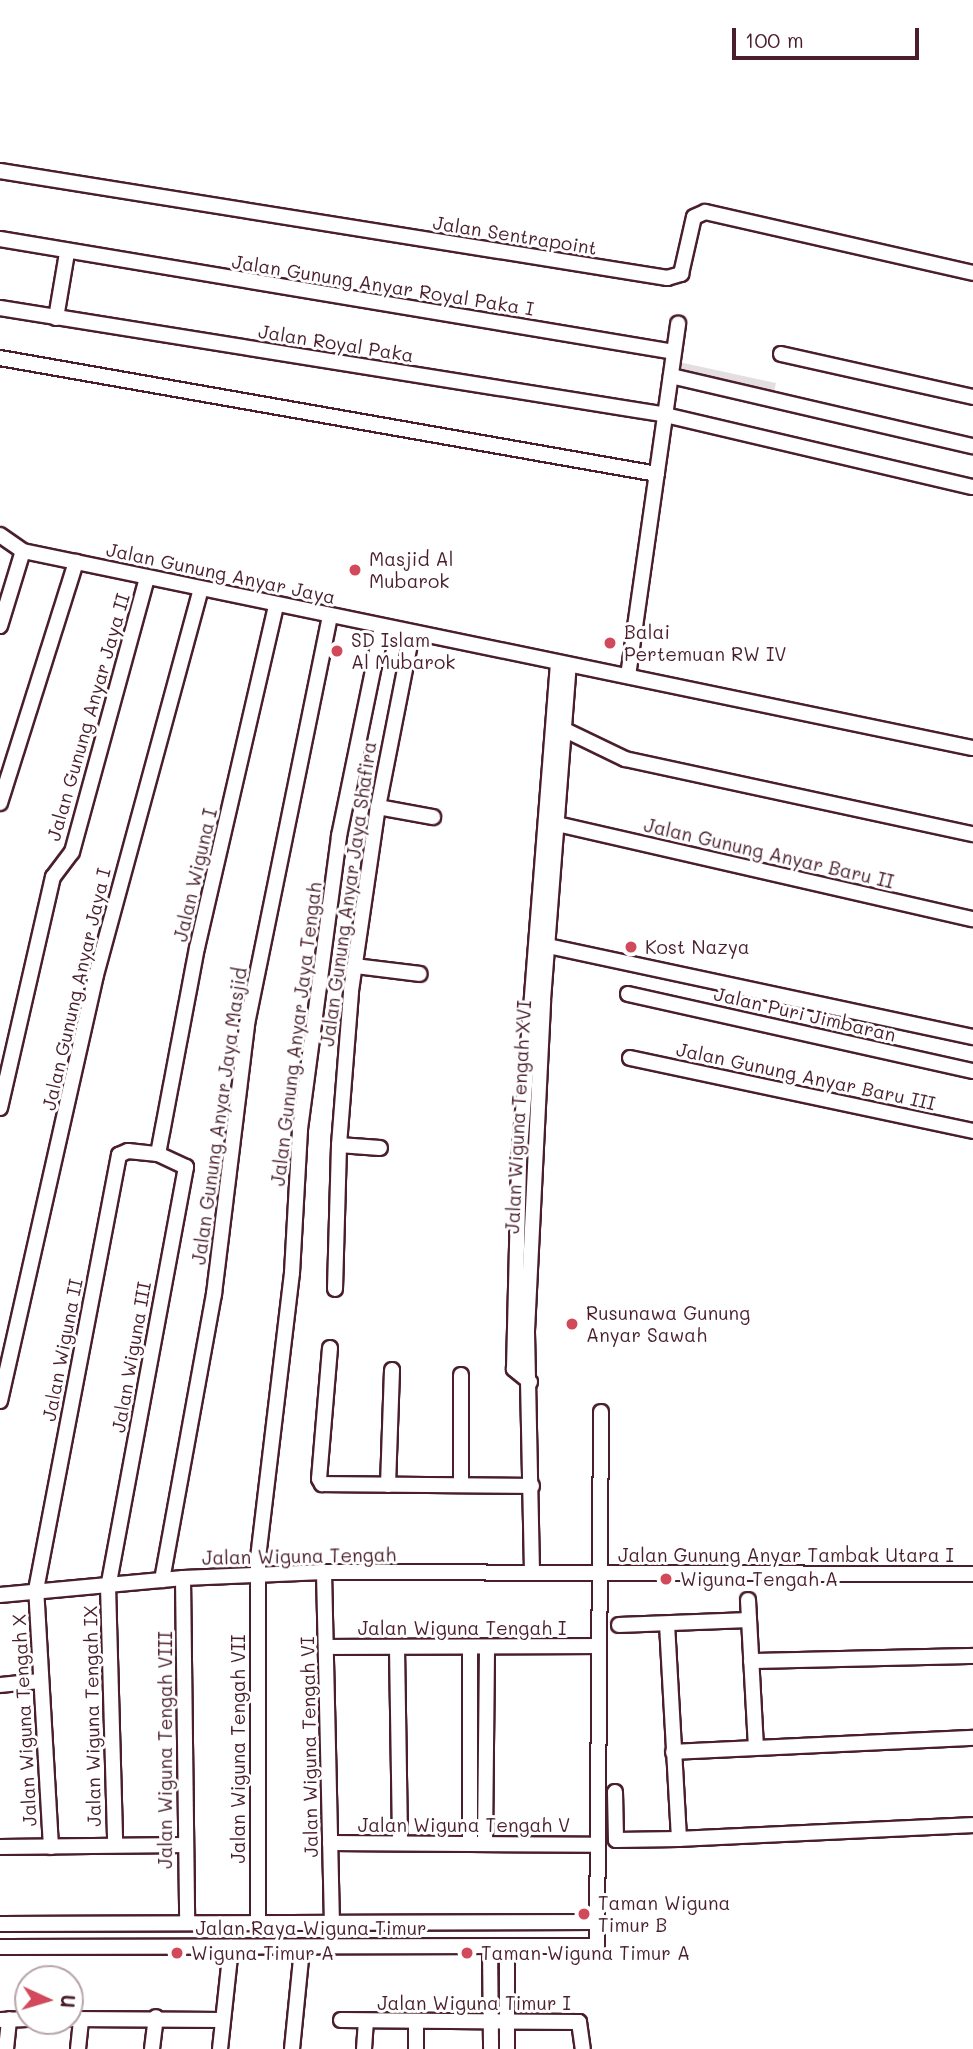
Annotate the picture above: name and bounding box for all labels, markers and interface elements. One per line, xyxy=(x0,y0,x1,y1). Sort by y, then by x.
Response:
scale bar xyxy=(735,14,922,58)
text: 100 m xyxy=(745,26,804,53)
street label: Jalan Sentrapoint xyxy=(431,211,599,259)
street label: Jalan Gunung Anyar Royal Paka I xyxy=(230,250,536,320)
street label: Jalan Royal Paka xyxy=(257,319,415,367)
street label: Jalan Gunung Anyar Jaya xyxy=(104,538,338,608)
place label: Masjid Al Mubarok xyxy=(369,548,453,592)
marker: Masjid Al Mubarok xyxy=(347,562,363,578)
street label: Jalan Gunung Anyar Jaya II xyxy=(42,591,134,843)
place label: Balai Pertemuan RW IV xyxy=(624,621,786,665)
place label: SD Islam Al Mubarok xyxy=(351,629,455,673)
marker: Balai Pertemuan RW IV xyxy=(602,635,618,651)
marker: SD Islam Al Mubarok xyxy=(329,643,345,659)
street label: Jalan Gunung Anyar Jaya Shafira xyxy=(315,740,381,1048)
street label: Jalan Wiguna I xyxy=(169,806,221,944)
street label: Jalan Gunung Anyar Baru II xyxy=(642,813,896,893)
street label: Jalan Gunung Anyar Jaya I xyxy=(37,866,115,1112)
street label: Jalan Gunung Anyar Jaya Tengah xyxy=(266,881,326,1187)
place label: Kost Nazya xyxy=(645,936,750,958)
marker: Kost Nazya xyxy=(623,939,639,955)
street label: Jalan Gunung Anyar Jaya Masjid xyxy=(187,966,251,1266)
street label: Jalan Puri Jimbaran xyxy=(712,982,898,1046)
street label: Jalan Wiguna Tengah XVI xyxy=(501,1000,535,1234)
street label: Jalan Gunung Anyar Baru III xyxy=(674,1037,938,1115)
street label: Jalan Wiguna II xyxy=(37,1277,87,1423)
street label: Jalan Wiguna III xyxy=(107,1280,155,1434)
place label: Rusunawa Gunung Anyar Sawah xyxy=(586,1302,750,1346)
marker: Rusunawa Gunung Anyar Sawah xyxy=(564,1316,580,1332)
street label: Jalan Wiguna Tengah xyxy=(202,1543,396,1569)
street label: Jalan Gunung Anyar Tambak Utara I xyxy=(618,1544,954,1566)
place label: Wiguna Tengah A xyxy=(680,1568,838,1590)
marker: Wiguna Tengah A xyxy=(658,1571,674,1587)
street label: Jalan Wiguna Tengah IX xyxy=(79,1605,105,1827)
street label: Jalan Wiguna Tengah X xyxy=(7,1613,41,1827)
street label: Jalan Wiguna Tengah I xyxy=(358,1617,566,1639)
street label: Jalan Wiguna Tengah VIII xyxy=(154,1631,176,1869)
street label: Jalan Wiguna Tengah VII xyxy=(227,1634,249,1864)
street label: Jalan Wiguna Tengah VI xyxy=(296,1636,322,1858)
street label: Jalan Wiguna Tengah V xyxy=(358,1814,570,1836)
place label: Taman Wiguna Timur B xyxy=(598,1892,730,1936)
marker: Taman Wiguna Timur B xyxy=(576,1906,592,1922)
street label: Jalan Raya Wiguna Timur xyxy=(195,1917,427,1939)
place label: Wiguna Timur A xyxy=(191,1942,334,1964)
place label: Taman Wiguna Timur A xyxy=(481,1942,690,1964)
marker: Wiguna Timur A xyxy=(169,1945,185,1961)
marker: Taman Wiguna Timur A xyxy=(459,1945,475,1961)
north arrow xyxy=(14,1965,84,2035)
street label: Jalan Wiguna Timur I xyxy=(377,1992,571,2014)
text: U xyxy=(56,1994,81,2009)

